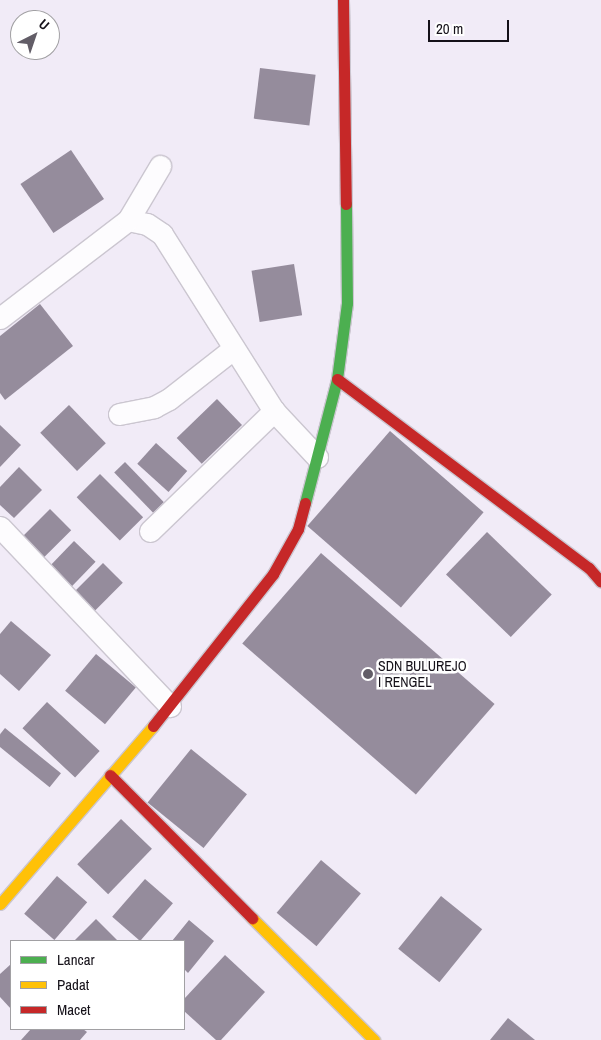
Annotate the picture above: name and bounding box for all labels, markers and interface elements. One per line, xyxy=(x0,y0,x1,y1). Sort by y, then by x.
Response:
north arrow xyxy=(10,10,60,60)
scale bar xyxy=(431,10,512,42)
text: U xyxy=(35,15,53,34)
text: 20 m xyxy=(436,18,463,39)
place label: SDN BULUREJO I RENGEL xyxy=(378,658,467,690)
marker: SDN BULUREJO I RENGEL xyxy=(362,668,374,680)
legend xyxy=(10,940,185,1030)
text: Lancar xyxy=(57,949,95,970)
text: Padat xyxy=(57,974,89,995)
text: Macet xyxy=(57,999,91,1020)

